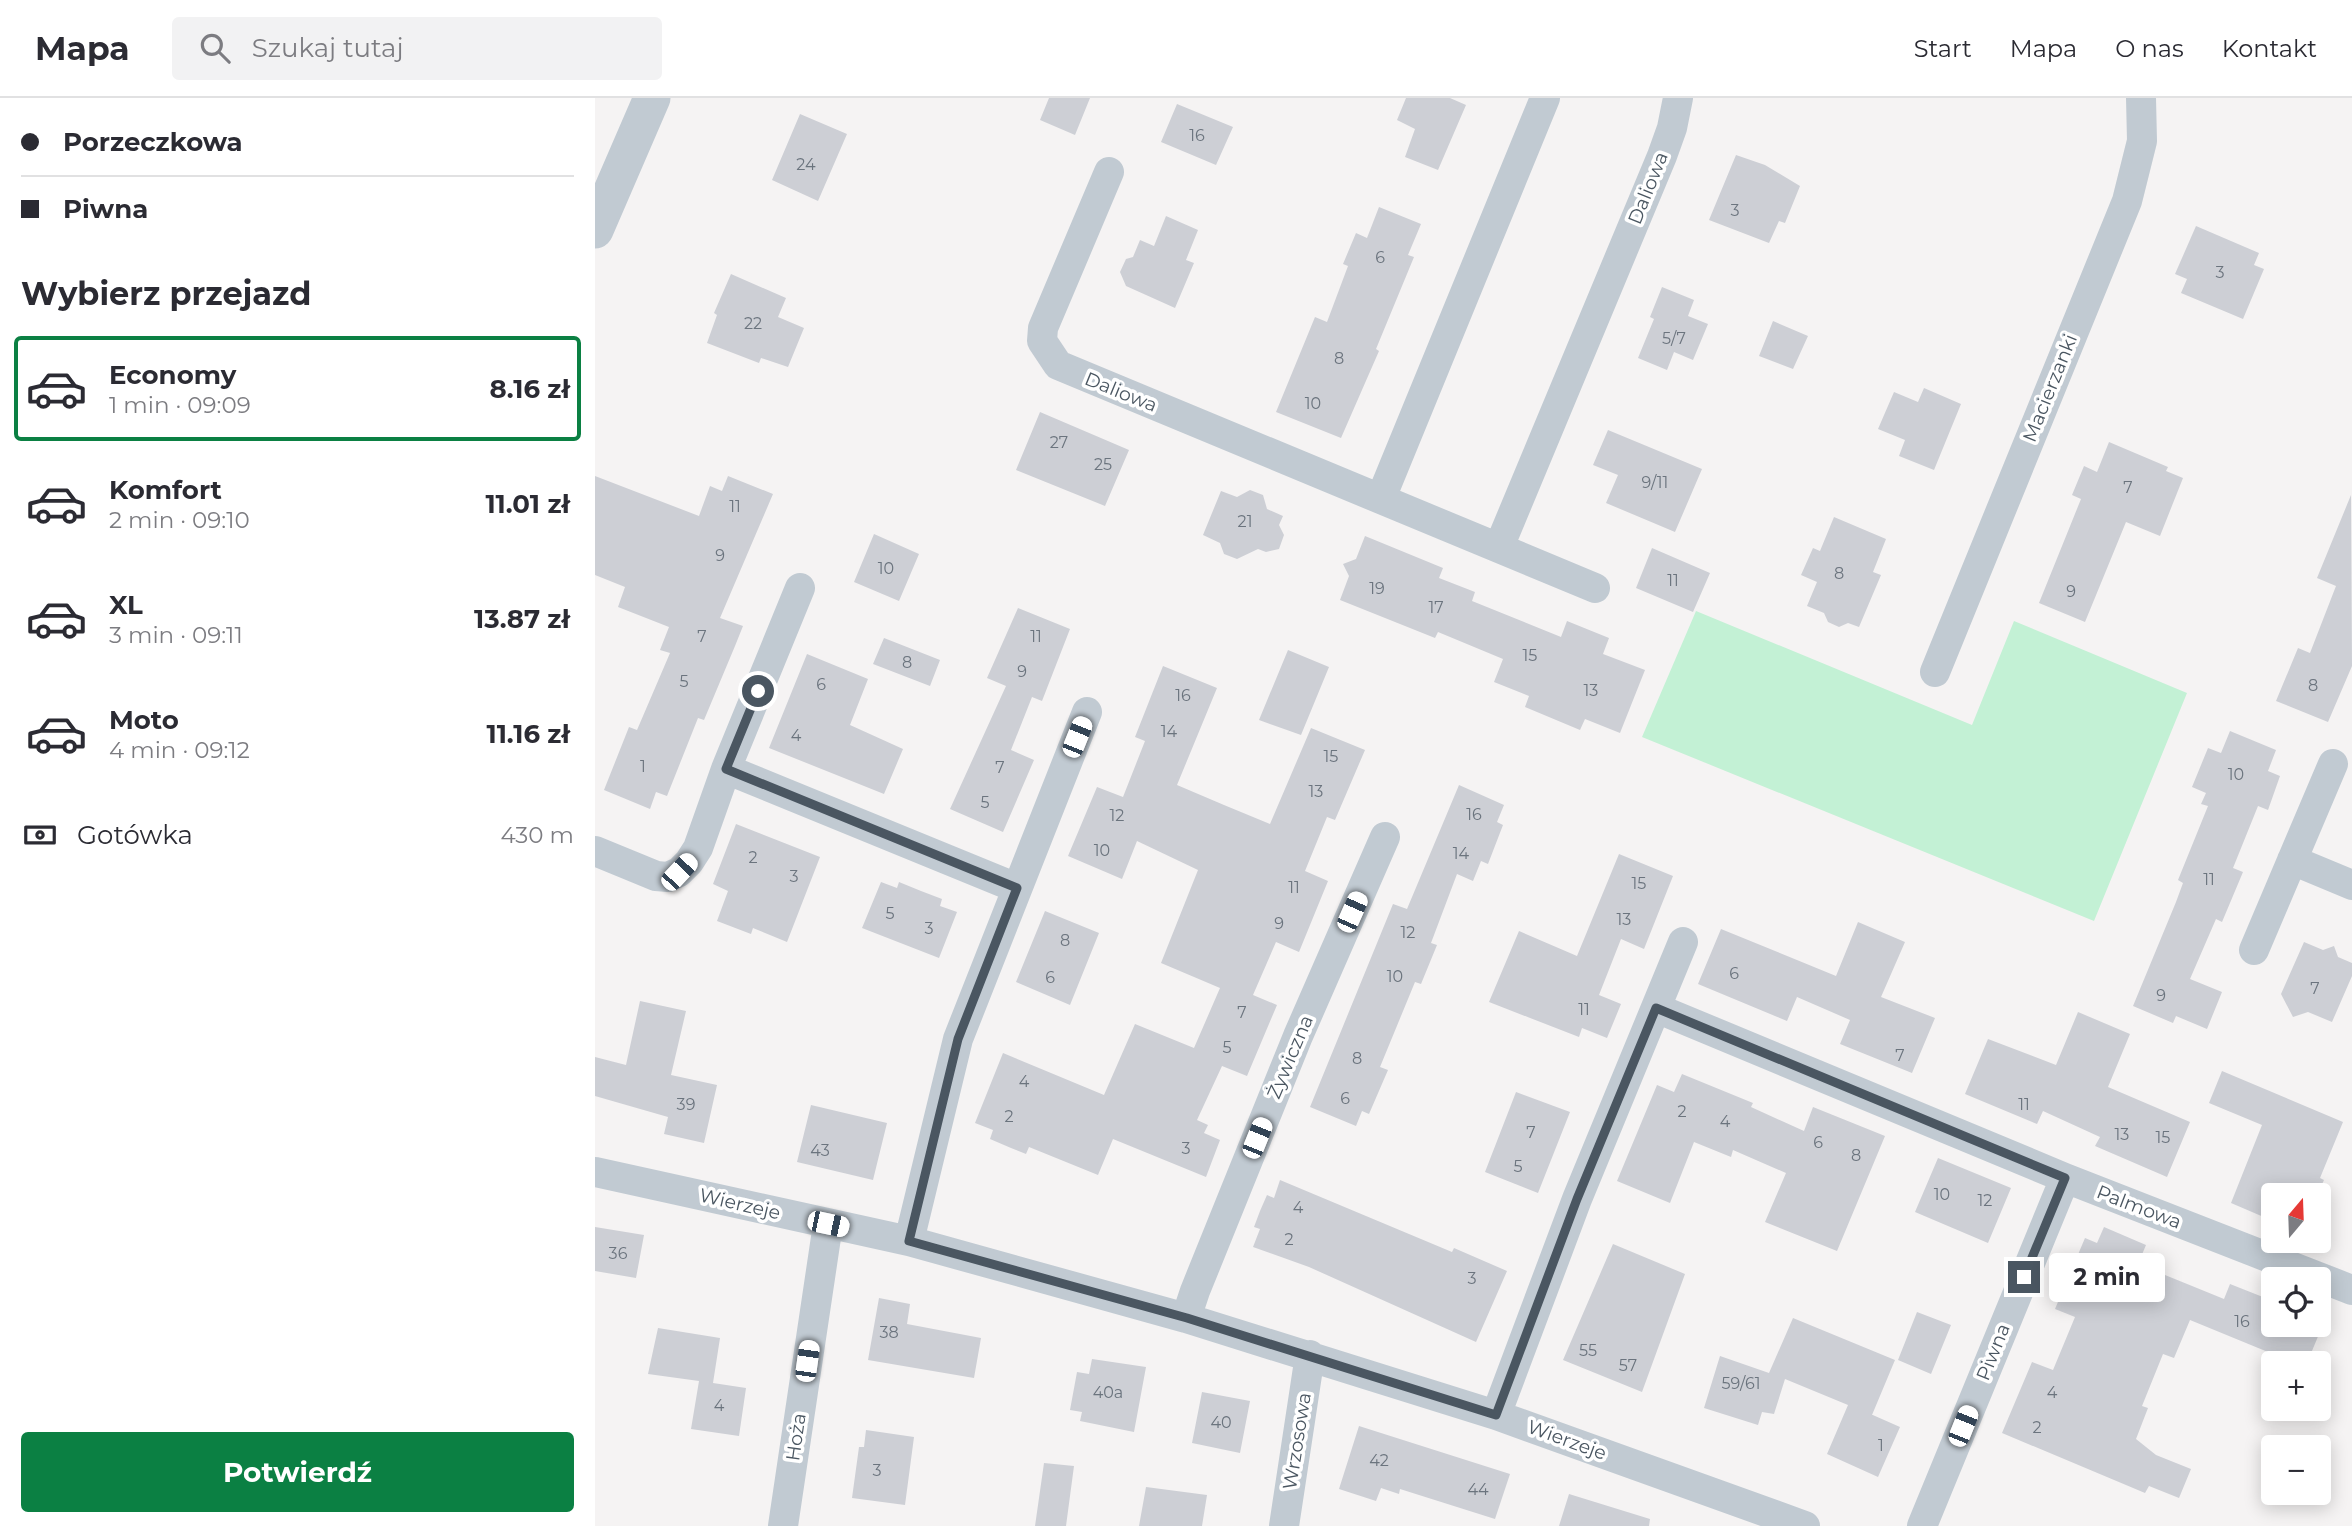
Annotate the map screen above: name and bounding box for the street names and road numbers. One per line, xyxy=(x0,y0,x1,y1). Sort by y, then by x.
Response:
street label: Daliowa xyxy=(1623,148,1673,228)
street label: Macierzanki xyxy=(2018,331,2082,445)
street label: Daliowa xyxy=(1081,367,1161,417)
street label: Żywiczna xyxy=(1262,1012,1318,1102)
street label: Palmowa xyxy=(2093,1180,2185,1234)
street label: Wierzeje xyxy=(697,1184,783,1224)
street label: Piwna xyxy=(1971,1320,2015,1384)
street label: Wrzosowa xyxy=(1278,1391,1316,1491)
street label: Hoża xyxy=(781,1412,811,1462)
street label: Wierzeje xyxy=(1524,1415,1610,1465)

